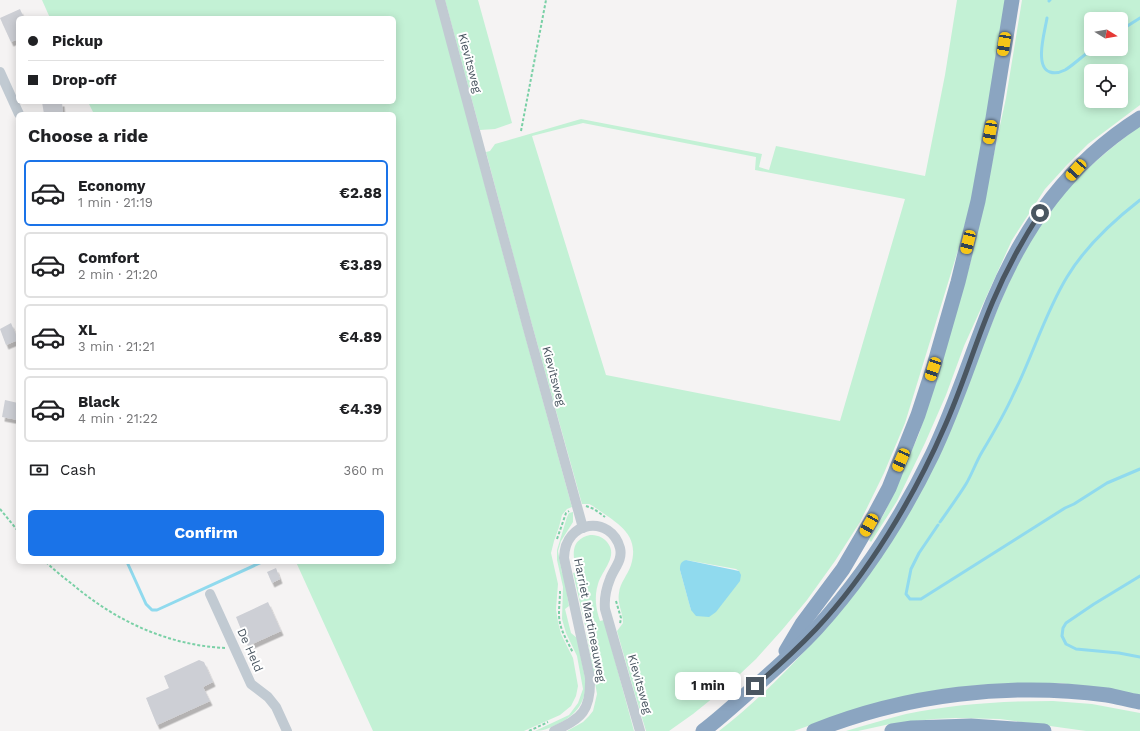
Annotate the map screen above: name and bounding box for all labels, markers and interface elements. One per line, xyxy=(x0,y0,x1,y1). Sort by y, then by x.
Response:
north arrow xyxy=(1084,12,1128,56)
map controls xyxy=(1084,12,1128,108)
car xyxy=(996,31,1012,57)
text: Pickup xyxy=(52,32,103,50)
street label: Kievitsweg xyxy=(455,32,485,95)
button: locate xyxy=(1084,64,1128,108)
text: Drop-off xyxy=(52,71,117,89)
car xyxy=(982,119,998,145)
text: Choose a ride xyxy=(28,125,148,146)
car xyxy=(1064,157,1088,183)
icon: car xyxy=(30,175,66,211)
text: Economy xyxy=(78,177,145,195)
text: €2.88 xyxy=(339,184,382,202)
text: 1 min · 21:19 xyxy=(78,195,153,210)
route start xyxy=(1031,204,1049,222)
car xyxy=(959,229,977,255)
icon: car xyxy=(30,247,66,283)
text: Comfort xyxy=(78,249,139,267)
text: €3.89 xyxy=(340,256,382,274)
text: 2 min · 21:20 xyxy=(78,267,158,282)
icon: car xyxy=(30,319,66,355)
text: XL xyxy=(78,321,97,339)
text: €4.89 xyxy=(339,328,382,346)
text: 3 min · 21:21 xyxy=(78,339,155,354)
street label: Kievitsweg xyxy=(539,345,569,408)
car xyxy=(924,356,942,382)
icon: car xyxy=(30,391,66,427)
text: Black xyxy=(78,393,120,411)
text: €4.39 xyxy=(339,400,382,418)
text: 4 min · 21:22 xyxy=(78,411,158,426)
car xyxy=(891,447,911,473)
icon: cash xyxy=(28,459,50,481)
text: Cash xyxy=(60,461,96,479)
text: 360 m xyxy=(344,463,384,478)
button: Confirm xyxy=(28,510,384,556)
car xyxy=(858,512,880,538)
street label: Harriet Martineauweg xyxy=(571,557,609,684)
street label: De Held xyxy=(234,626,266,674)
street label: Kievitsweg xyxy=(625,653,655,716)
callout: 1 min xyxy=(675,672,741,700)
route end xyxy=(746,677,764,695)
text: 1 min xyxy=(691,678,725,693)

